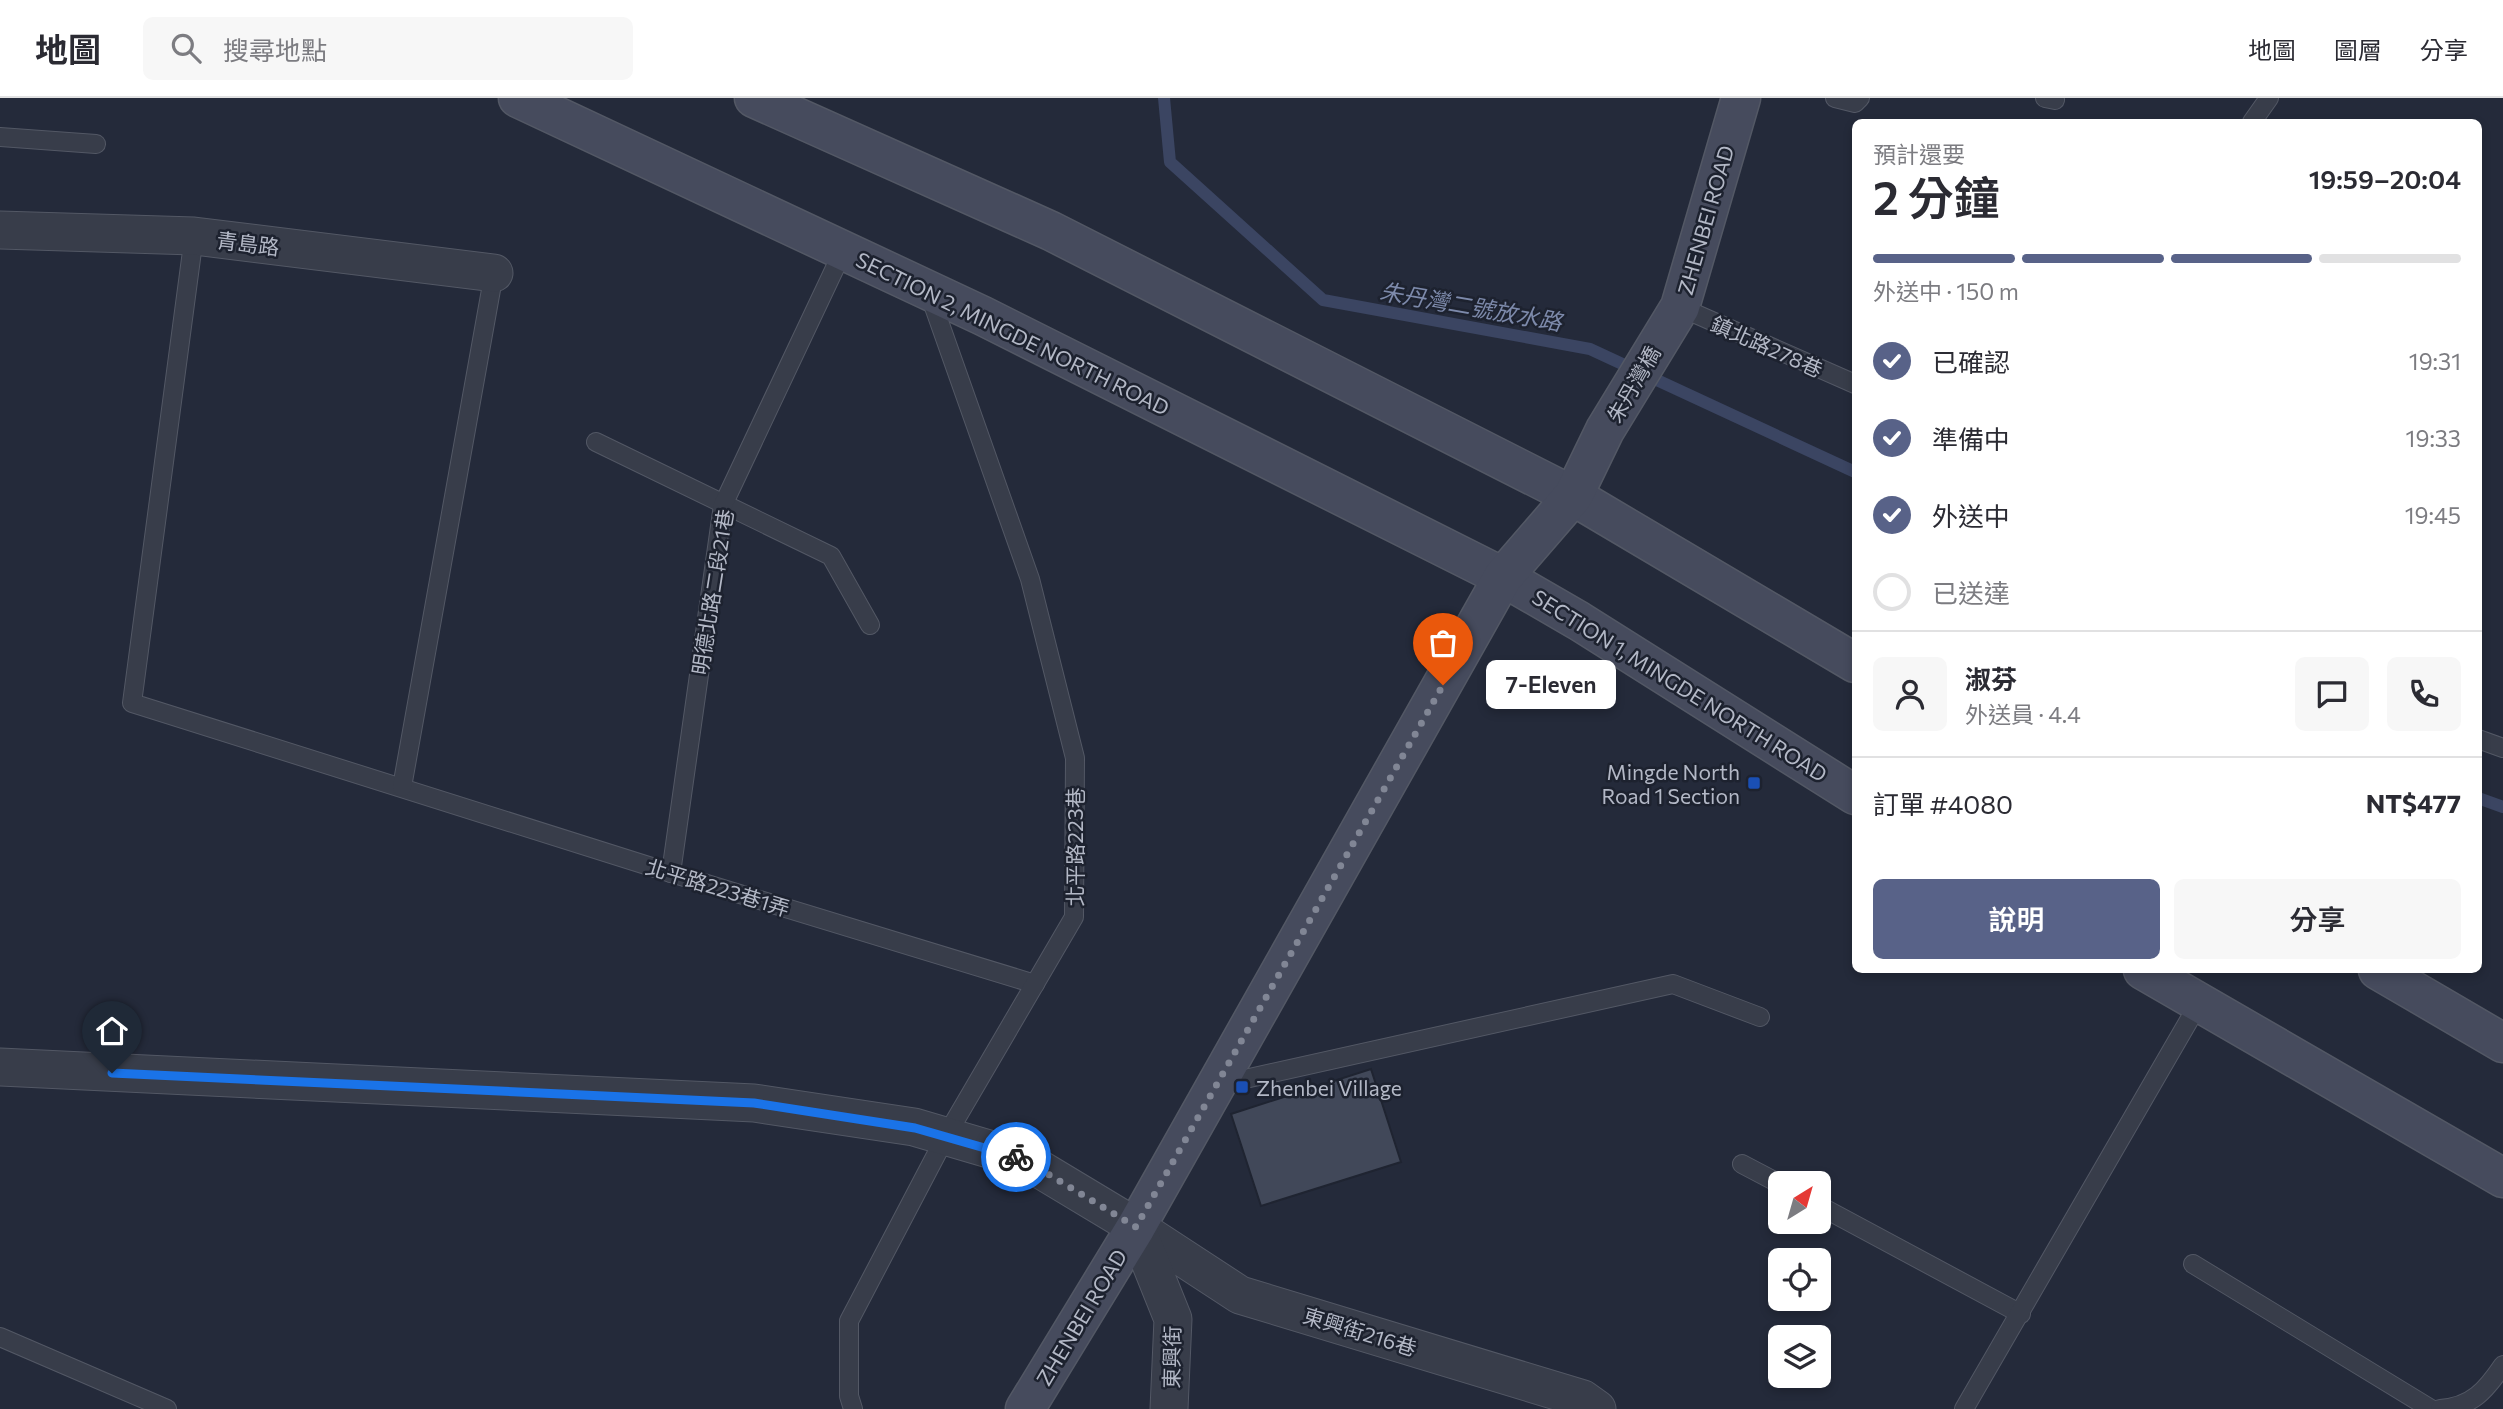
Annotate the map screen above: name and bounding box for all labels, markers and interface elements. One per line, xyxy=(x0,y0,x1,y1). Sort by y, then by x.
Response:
search box xyxy=(143,17,633,80)
text: 地圖 xyxy=(35,28,101,69)
icon: search xyxy=(167,29,205,67)
text: 搜尋地點 xyxy=(223,34,327,65)
text: 地圖 xyxy=(2248,35,2296,64)
text: 圖層 xyxy=(2334,35,2382,64)
text: 分享 xyxy=(2420,35,2468,64)
text: 預計還要 xyxy=(1873,140,1965,168)
street label: ZHENBEI ROAD xyxy=(1672,142,1738,298)
text: 19:59–20:04 xyxy=(2309,163,2461,194)
text: 2 分鐘 xyxy=(1873,168,2000,224)
street label: 青島路 xyxy=(215,227,281,259)
street label: SECTION 2, MINGDE NORTH ROAD xyxy=(852,246,1174,420)
water label: 朱丹灣二號放水路 xyxy=(1378,276,1566,336)
text: 外送中 · 150 m xyxy=(1873,277,2019,305)
street label: 鎮北路278巷 xyxy=(1707,310,1827,382)
street label: 朱丹灣橋 xyxy=(1601,341,1665,427)
icon: check xyxy=(1873,342,1911,380)
text: 已確認 xyxy=(1932,346,2010,377)
text: 19:31 xyxy=(2409,347,2461,375)
icon: check xyxy=(1873,419,1911,457)
text: 準備中 xyxy=(1932,423,2010,454)
text: 19:33 xyxy=(2406,424,2461,452)
icon: check xyxy=(1873,496,1911,534)
text: 外送中 xyxy=(1932,500,2010,531)
text: 19:45 xyxy=(2405,501,2461,529)
street label: 明德北路二段21巷 xyxy=(687,507,737,677)
text: 已送達 xyxy=(1932,577,2010,608)
street label: SECTION 1, MINGDE NORTH ROAD xyxy=(1528,584,1832,786)
pin xyxy=(1413,613,1473,685)
icon: bag xyxy=(1424,624,1462,662)
button: person xyxy=(1873,657,1947,731)
button: chat xyxy=(2295,657,2369,731)
button: phone xyxy=(2387,657,2461,731)
callout: 7-Eleven xyxy=(1485,660,1614,710)
text: 淑芬 xyxy=(1965,663,2017,694)
text: 7-Eleven xyxy=(1505,670,1597,698)
text: 外送員 · 4.4 xyxy=(1965,700,2081,728)
place label: Mingde North Road 1 Section xyxy=(1602,759,1740,808)
marker: Mingde North Road 1 Section xyxy=(1746,775,1762,791)
street label: 北平路223巷 xyxy=(1062,787,1087,907)
text: NT$477 xyxy=(2366,787,2461,818)
text: 訂單 #4080 xyxy=(1873,788,2013,819)
street label: 北平路223巷1弄 xyxy=(643,853,793,921)
button: 說明 xyxy=(1873,879,2160,959)
button: 分享 xyxy=(2174,879,2461,959)
pin xyxy=(82,1001,142,1073)
icon: home xyxy=(93,1012,131,1050)
place label: Zhenbei Village xyxy=(1256,1075,1402,1100)
marker: Zhenbei Village xyxy=(1234,1079,1250,1095)
courier xyxy=(981,1122,1051,1192)
icon: bike xyxy=(997,1138,1035,1176)
north arrow xyxy=(1768,1171,1830,1234)
map controls xyxy=(1768,1171,1831,1388)
street label: ZHENBEI ROAD xyxy=(1031,1244,1131,1390)
button: locate xyxy=(1768,1248,1831,1311)
street label: 東興街216巷 xyxy=(1300,1302,1420,1360)
street label: 東興街 xyxy=(1158,1325,1184,1389)
button: layers xyxy=(1768,1325,1831,1388)

